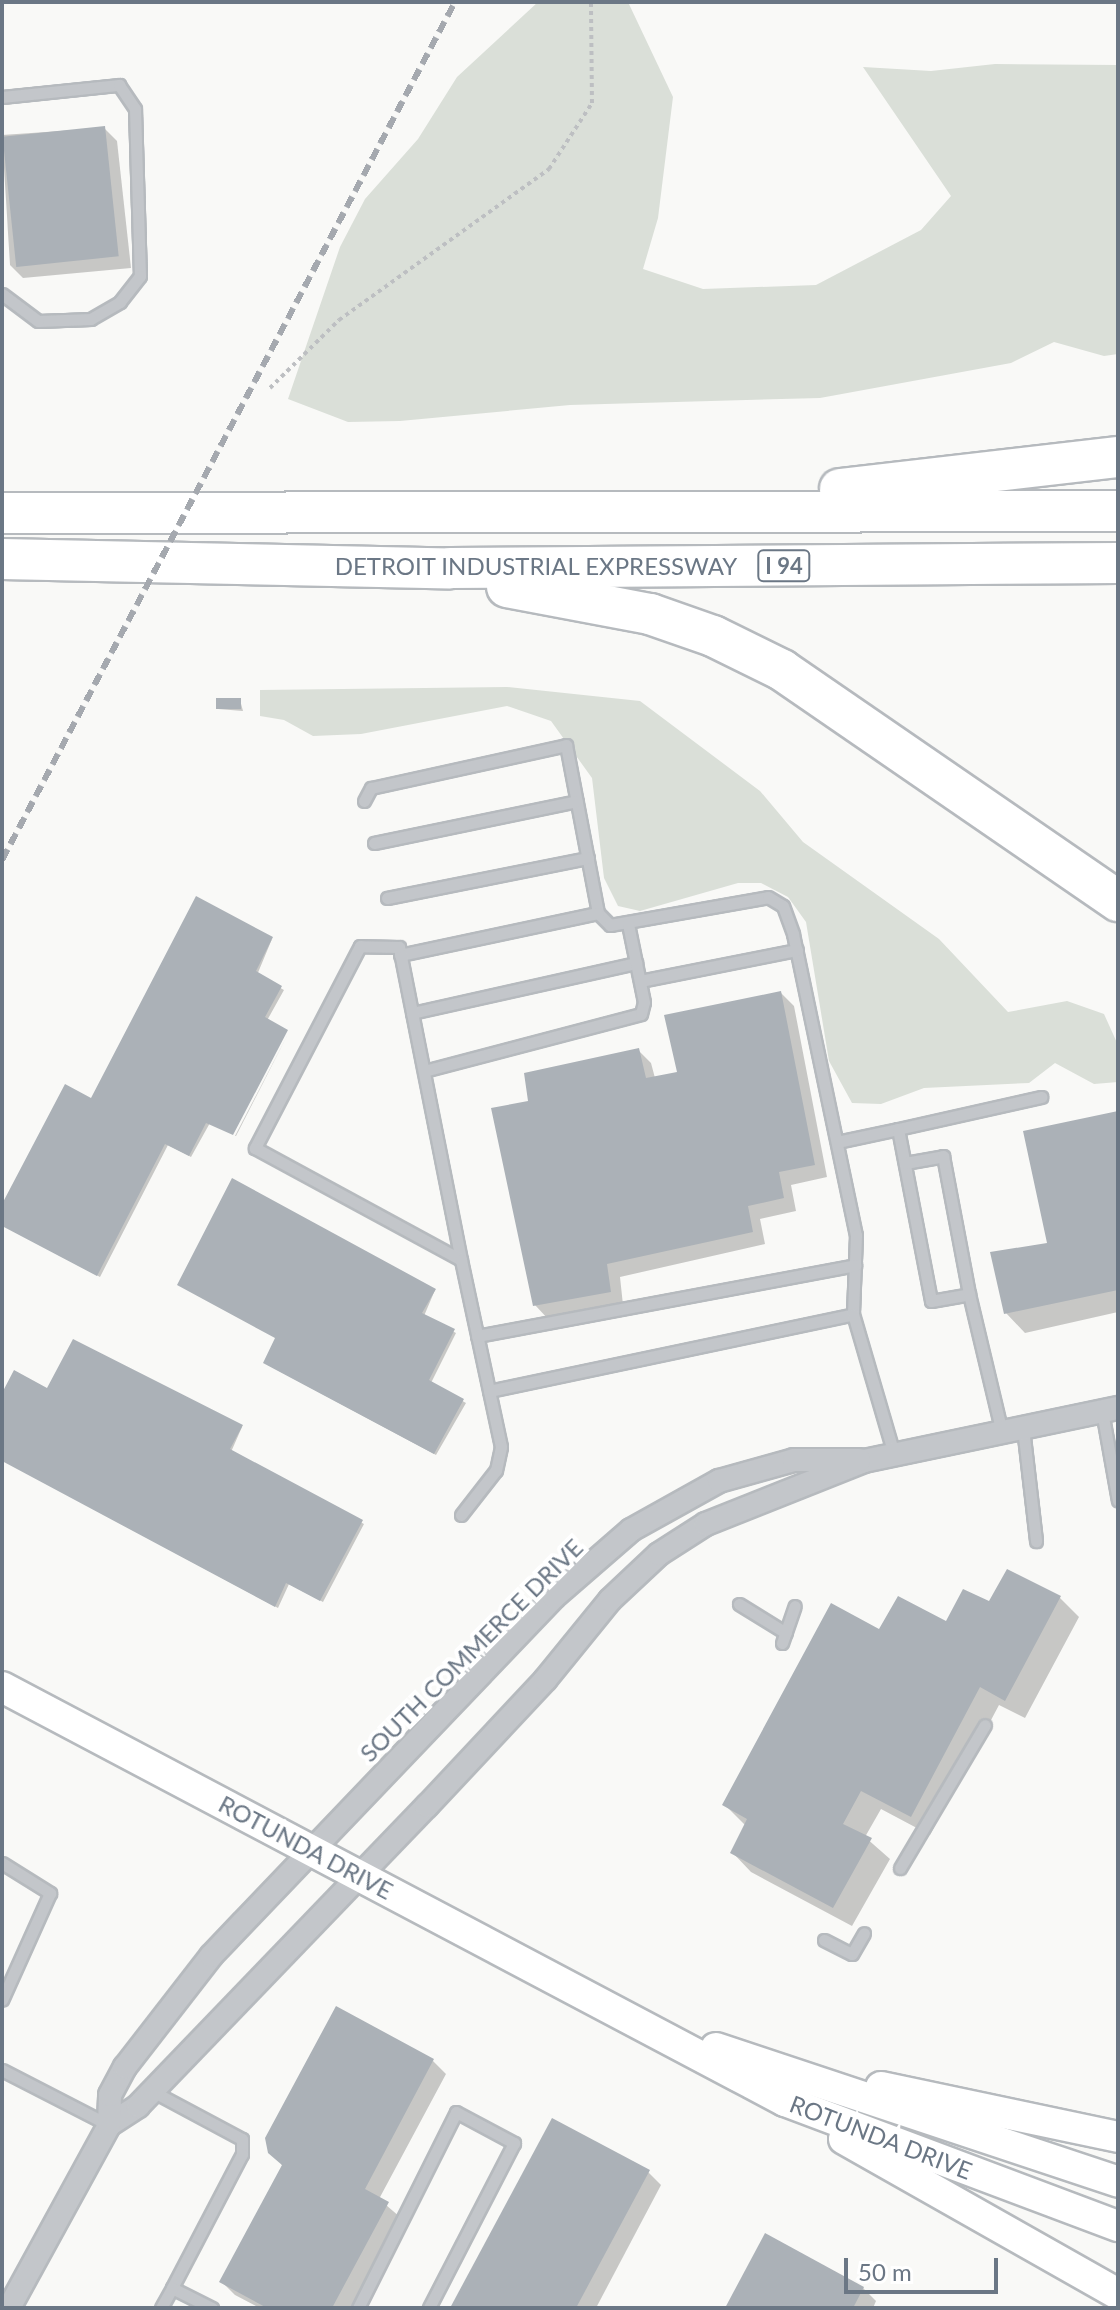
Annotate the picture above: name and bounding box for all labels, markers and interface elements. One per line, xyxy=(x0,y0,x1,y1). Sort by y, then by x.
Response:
road number: I 94 xyxy=(756,548,812,584)
street label: DETROIT INDUSTRIAL EXPRESSWAY xyxy=(334,552,738,580)
street label: SOUTH COMMERCE DRIVE xyxy=(354,1533,588,1767)
street label: ROTUNDA DRIVE xyxy=(214,1789,398,1905)
street label: ROTUNDA DRIVE xyxy=(785,2089,977,2185)
scale bar xyxy=(848,2242,1002,2292)
text: 50 m xyxy=(858,2257,912,2286)

